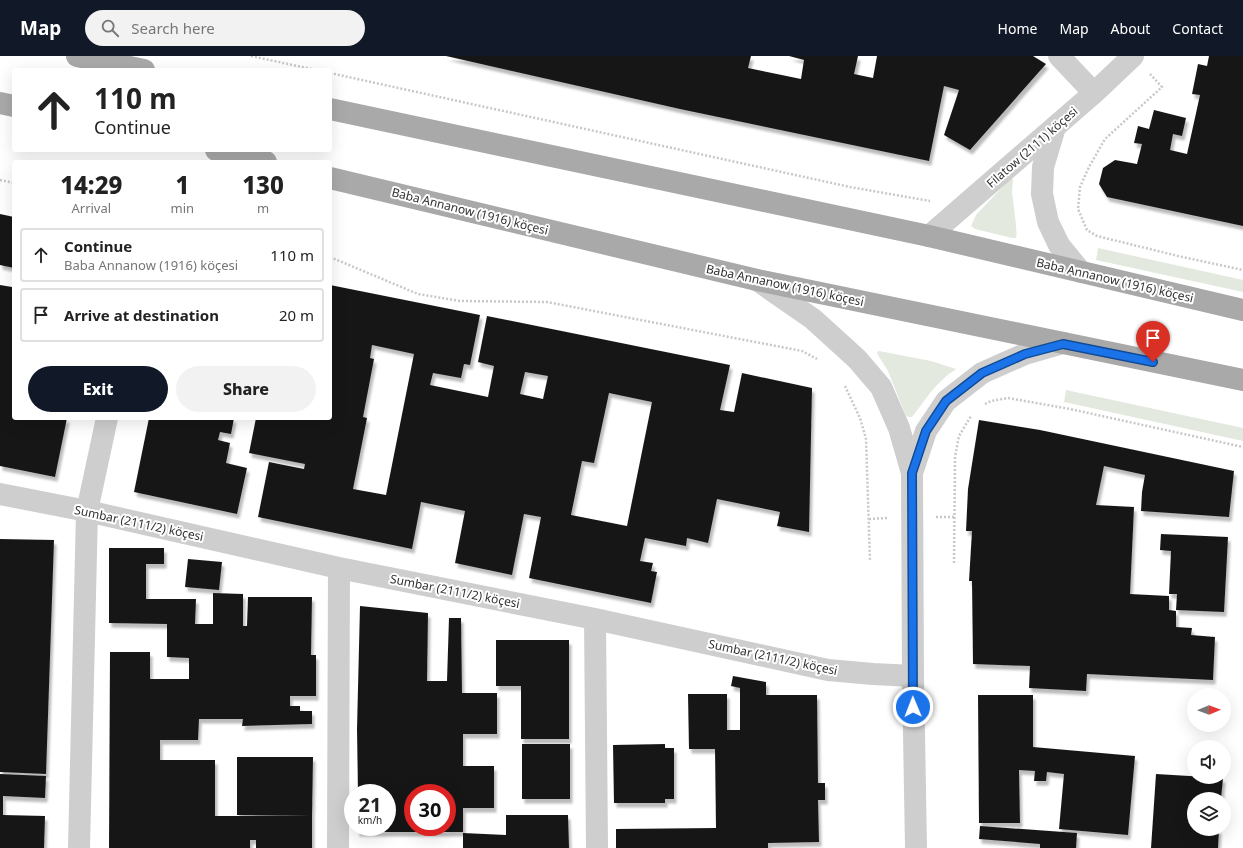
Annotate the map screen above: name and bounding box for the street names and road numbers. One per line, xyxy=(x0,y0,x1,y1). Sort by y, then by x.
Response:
street label: Filatow (2111) köçesi xyxy=(983,103,1081,191)
street label: Baba Annanow (1916) köçesi xyxy=(390,183,550,239)
street label: Baba Annanow (1916) köçesi xyxy=(1035,254,1195,306)
street label: Baba Annanow (1916) köçesi xyxy=(705,260,865,310)
street label: Sumbar (2111/2) köçesi xyxy=(73,501,205,545)
street label: Sumbar (2111/2) köçesi xyxy=(389,570,521,612)
street label: Sumbar (2111/2) köçesi xyxy=(707,635,839,679)

